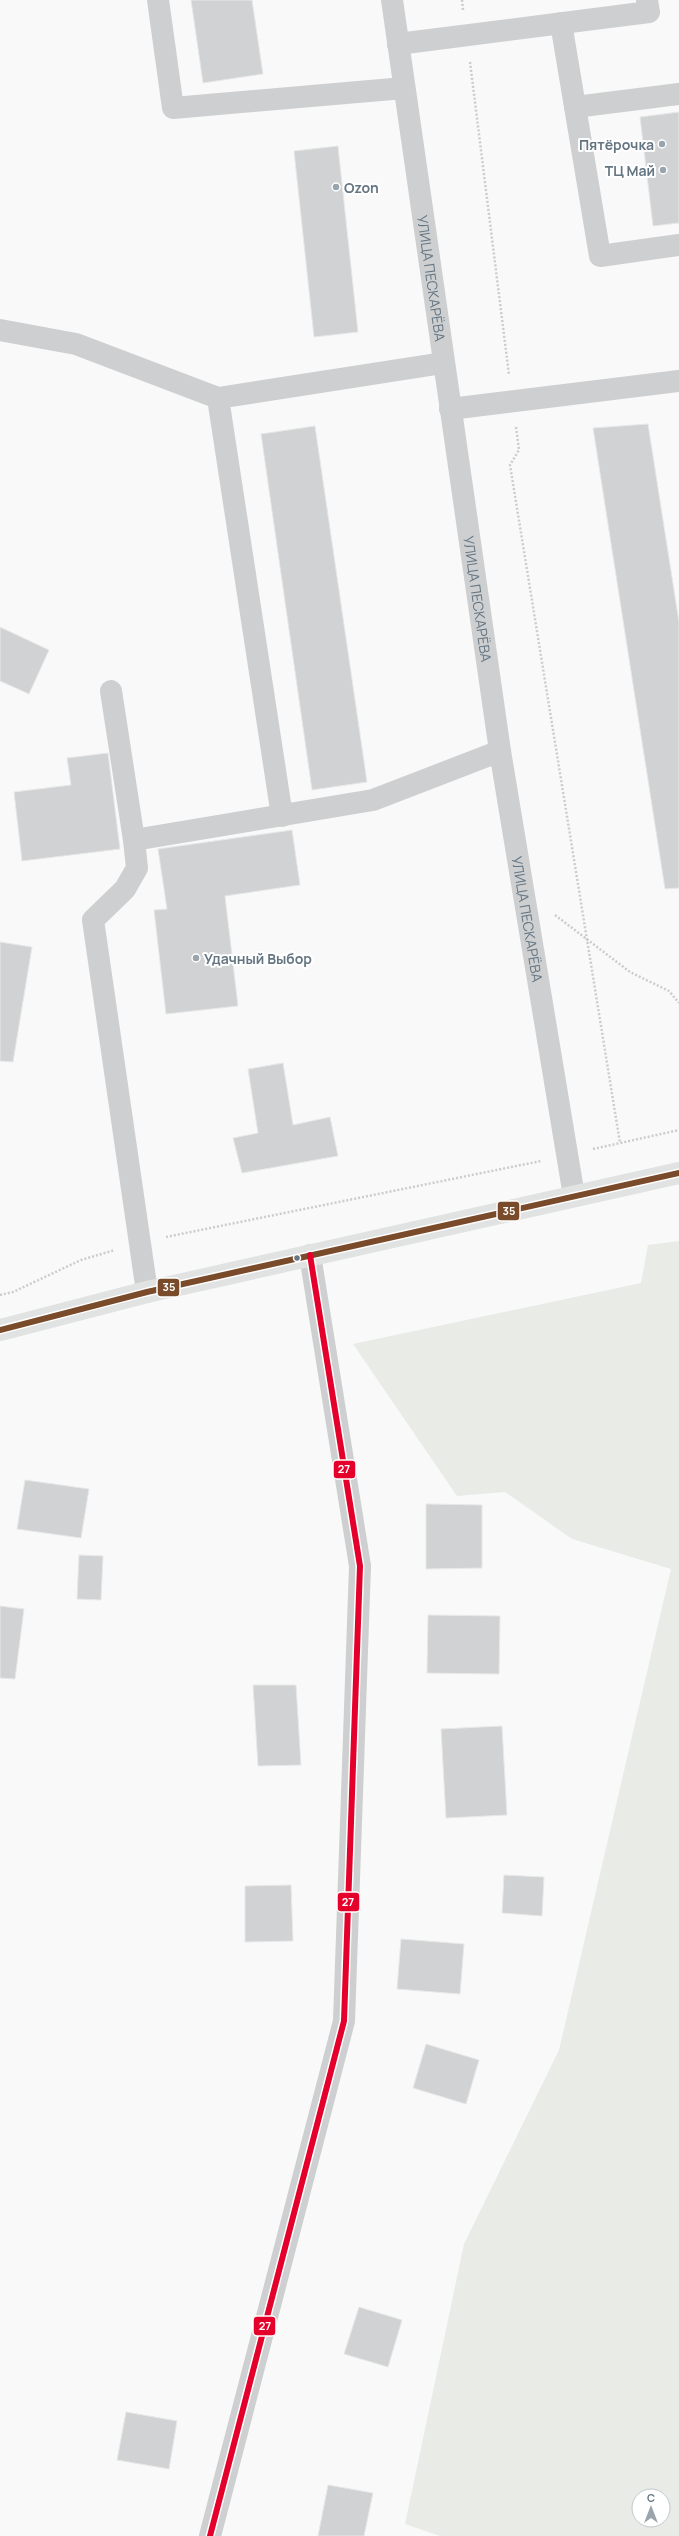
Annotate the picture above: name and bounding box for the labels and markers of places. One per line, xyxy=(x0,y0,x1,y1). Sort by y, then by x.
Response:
place label: Пятёрочка xyxy=(579,135,654,154)
marker: Пятёрочка xyxy=(657,139,667,149)
place label: ТЦ Май xyxy=(605,161,655,180)
marker: ТЦ Май xyxy=(658,165,668,175)
place label: Ozon xyxy=(344,178,379,197)
marker: Ozon xyxy=(331,182,341,192)
place label: Удачный Выбор xyxy=(204,949,312,968)
marker: Удачный Выбор xyxy=(191,953,201,963)
unlabelled marker xyxy=(292,1253,302,1263)

